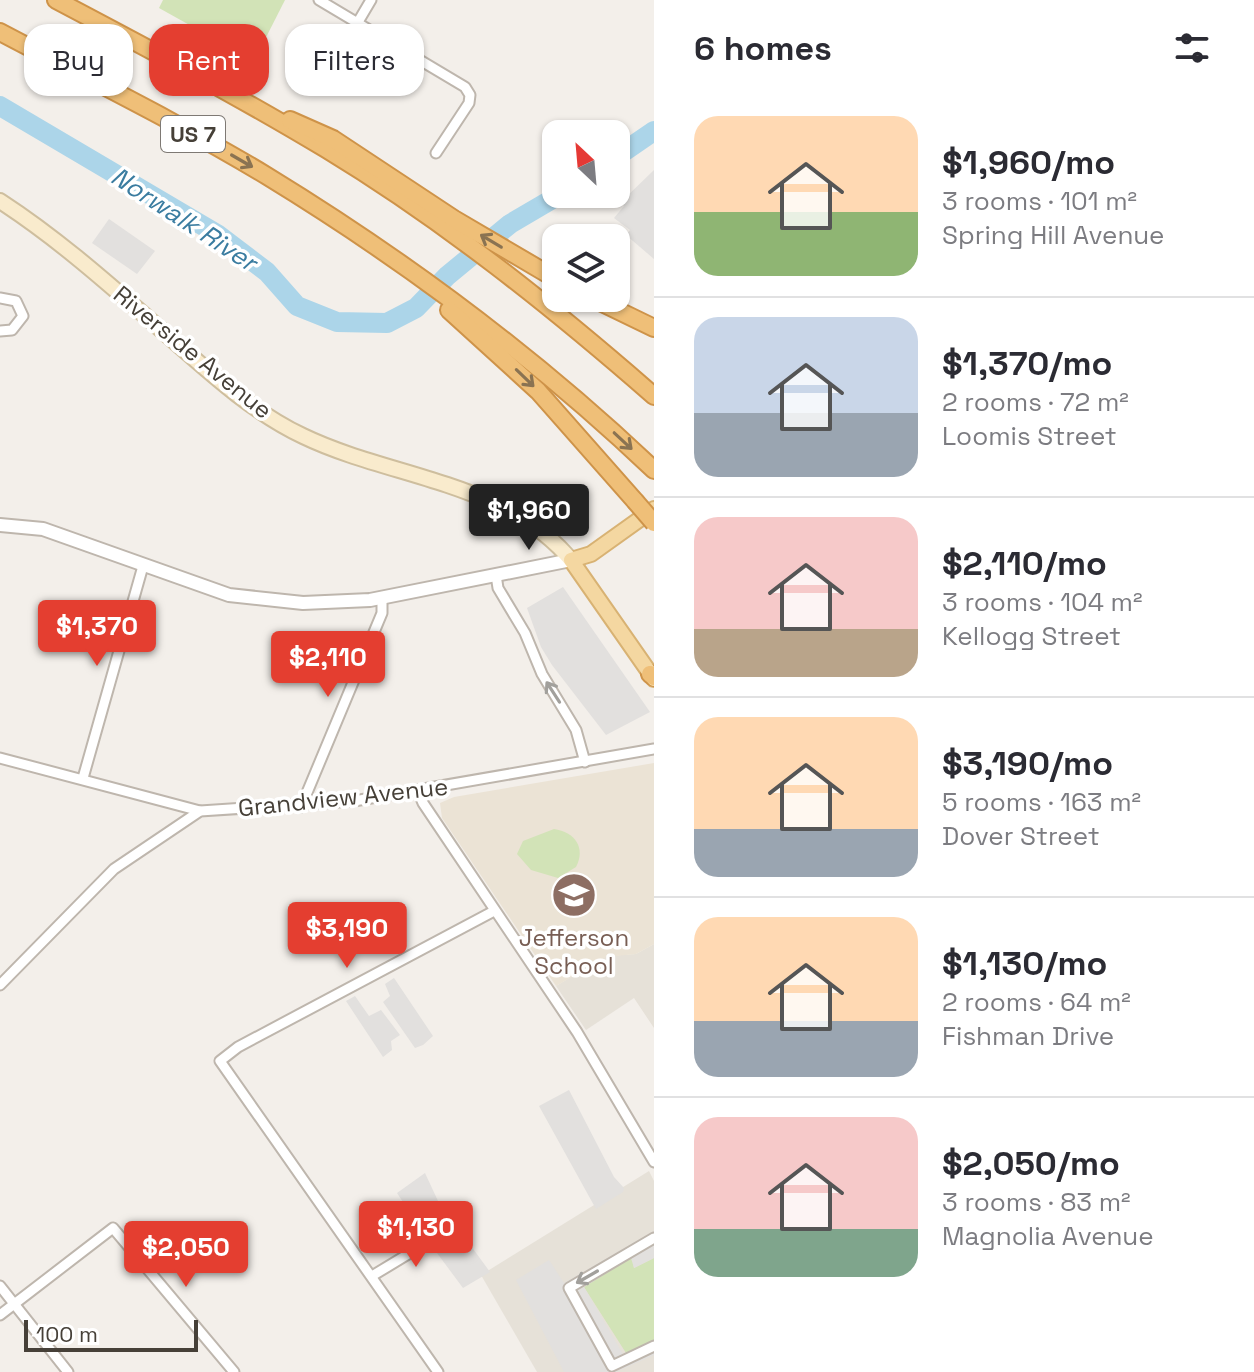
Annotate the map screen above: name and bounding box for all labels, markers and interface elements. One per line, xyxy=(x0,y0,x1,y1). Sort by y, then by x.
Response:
chip: Buy xyxy=(24,24,133,96)
chip: Rent xyxy=(149,24,269,96)
chip: Filters xyxy=(285,24,424,96)
icon: filters xyxy=(1170,26,1214,70)
text: 6 homes xyxy=(694,27,832,70)
road number: US 7 xyxy=(161,116,225,152)
north arrow xyxy=(542,120,630,208)
map controls xyxy=(542,120,630,312)
text: $1,960/mo xyxy=(942,141,1115,184)
icon: home xyxy=(758,148,854,244)
one-way arrow xyxy=(229,154,253,169)
water label: Norwalk River xyxy=(105,159,266,281)
text: 3 rooms · 101 m² xyxy=(942,184,1137,218)
text: Spring Hill Avenue xyxy=(942,218,1165,252)
button: layers xyxy=(542,224,630,312)
one-way arrow xyxy=(480,233,503,249)
street label: Riverside Avenue xyxy=(107,279,279,425)
text: $1,370/mo xyxy=(942,342,1112,385)
icon: home xyxy=(758,349,854,445)
one-way arrow xyxy=(515,368,534,387)
text: 2 rooms · 72 m² xyxy=(942,385,1129,419)
text: Loomis Street xyxy=(942,419,1117,453)
one-way arrow xyxy=(613,431,633,450)
pin: $1,960 xyxy=(464,484,594,552)
text: $1,960 xyxy=(487,493,571,527)
text: $2,110/mo xyxy=(942,542,1107,585)
icon: home xyxy=(758,549,854,645)
text: 3 rooms · 104 m² xyxy=(942,585,1143,619)
pin: $1,370 xyxy=(32,600,162,668)
text: $1,370 xyxy=(56,609,138,643)
text: Kellogg Street xyxy=(942,619,1121,653)
pin: $2,110 xyxy=(263,631,393,699)
text: $2,110 xyxy=(289,640,367,674)
one-way arrow xyxy=(545,681,561,704)
text: $3,190/mo xyxy=(942,742,1113,785)
icon: home xyxy=(758,749,854,845)
street label: Grandview Avenue xyxy=(236,771,450,823)
text: 5 rooms · 163 m² xyxy=(942,785,1141,819)
text: Dover Street xyxy=(942,819,1100,853)
school or university icon: Jefferson School xyxy=(550,871,598,919)
pin: $3,190 xyxy=(282,902,412,970)
text: $3,190 xyxy=(306,911,388,945)
place label: Jefferson School xyxy=(519,922,629,981)
text: $1,130/mo xyxy=(942,942,1107,985)
icon: home xyxy=(758,949,854,1045)
text: 2 rooms · 64 m² xyxy=(942,985,1131,1019)
text: Fishman Drive xyxy=(942,1019,1114,1053)
text: $2,050/mo xyxy=(942,1142,1120,1185)
icon: home xyxy=(758,1149,854,1245)
text: 3 rooms · 83 m² xyxy=(942,1185,1131,1219)
pin: $1,130 xyxy=(351,1201,481,1269)
text: $1,130 xyxy=(377,1210,455,1244)
text: Magnolia Avenue xyxy=(942,1219,1154,1253)
pin: $2,050 xyxy=(121,1221,251,1289)
text: $2,050 xyxy=(142,1230,230,1264)
one-way arrow xyxy=(576,1269,599,1285)
scale bar xyxy=(24,1316,198,1352)
text: 100 m xyxy=(36,1320,98,1348)

